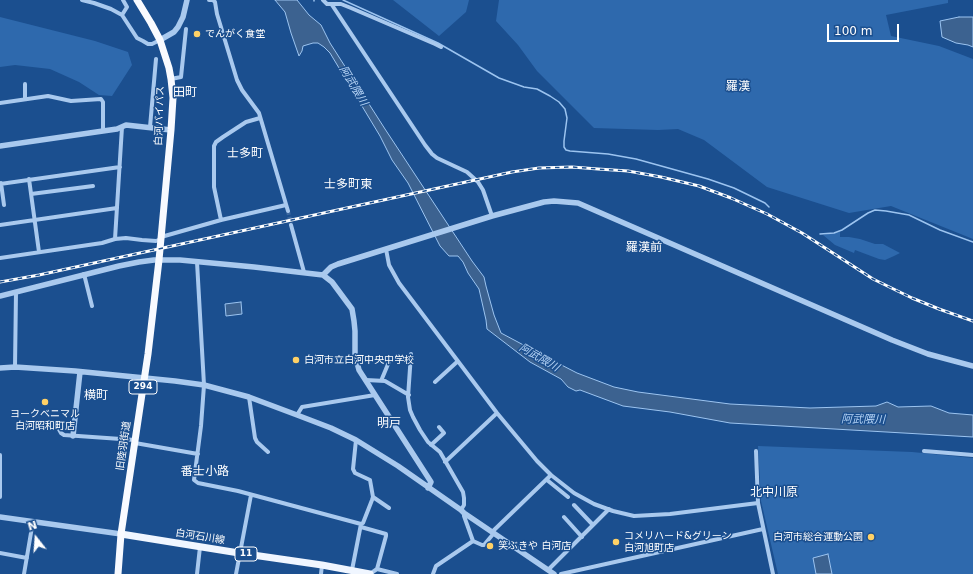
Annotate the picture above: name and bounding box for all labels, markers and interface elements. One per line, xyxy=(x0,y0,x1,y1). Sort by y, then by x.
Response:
scale bar xyxy=(829,16,901,42)
text: 100 m xyxy=(834,24,872,38)
place label: でんがく食堂 xyxy=(205,28,265,40)
marker: でんがく食堂 xyxy=(192,29,202,39)
water label: 阿武隈川 xyxy=(336,64,370,108)
district label: 羅漢 xyxy=(726,80,750,94)
street label: 白河バイパス xyxy=(153,86,167,146)
district label: 田町 xyxy=(173,86,197,100)
district label: 士多町 xyxy=(227,147,263,161)
district label: 士多町東 xyxy=(324,178,372,192)
district label: 羅漢前 xyxy=(626,241,662,255)
water label: 阿武隈川 xyxy=(517,341,561,375)
place label: 白河市立白河中央中学校 xyxy=(304,354,414,366)
marker: 白河市立白河中央中学校 xyxy=(291,355,301,365)
road number: 294 xyxy=(129,380,157,394)
district label: 横町 xyxy=(84,389,108,403)
marker: ヨークベニマル 白河昭和町店 xyxy=(40,397,50,407)
place label: ヨークベニマル 白河昭和町店 xyxy=(10,408,80,432)
water label: 阿武隈川 xyxy=(841,413,885,427)
district label: 明戸 xyxy=(377,417,401,431)
street label: 旧陸羽街道 xyxy=(115,420,133,472)
district label: 番士小路 xyxy=(181,465,229,479)
district label: 北中川原 xyxy=(750,486,798,500)
north arrow xyxy=(16,518,56,558)
text: N xyxy=(26,518,39,534)
street label: 白河石川線 xyxy=(174,527,226,547)
place label: コメリハード&グリーン 白河旭町店 xyxy=(624,530,732,554)
place label: 白河市総合運動公園 xyxy=(773,531,863,543)
marker: 白河市総合運動公園 xyxy=(866,532,876,542)
marker: コメリハード&グリーン 白河旭町店 xyxy=(611,537,621,547)
place label: 笑ぶきや 白河店 xyxy=(498,540,571,552)
marker: 笑ぶきや 白河店 xyxy=(485,541,495,551)
road number: 11 xyxy=(235,547,257,561)

